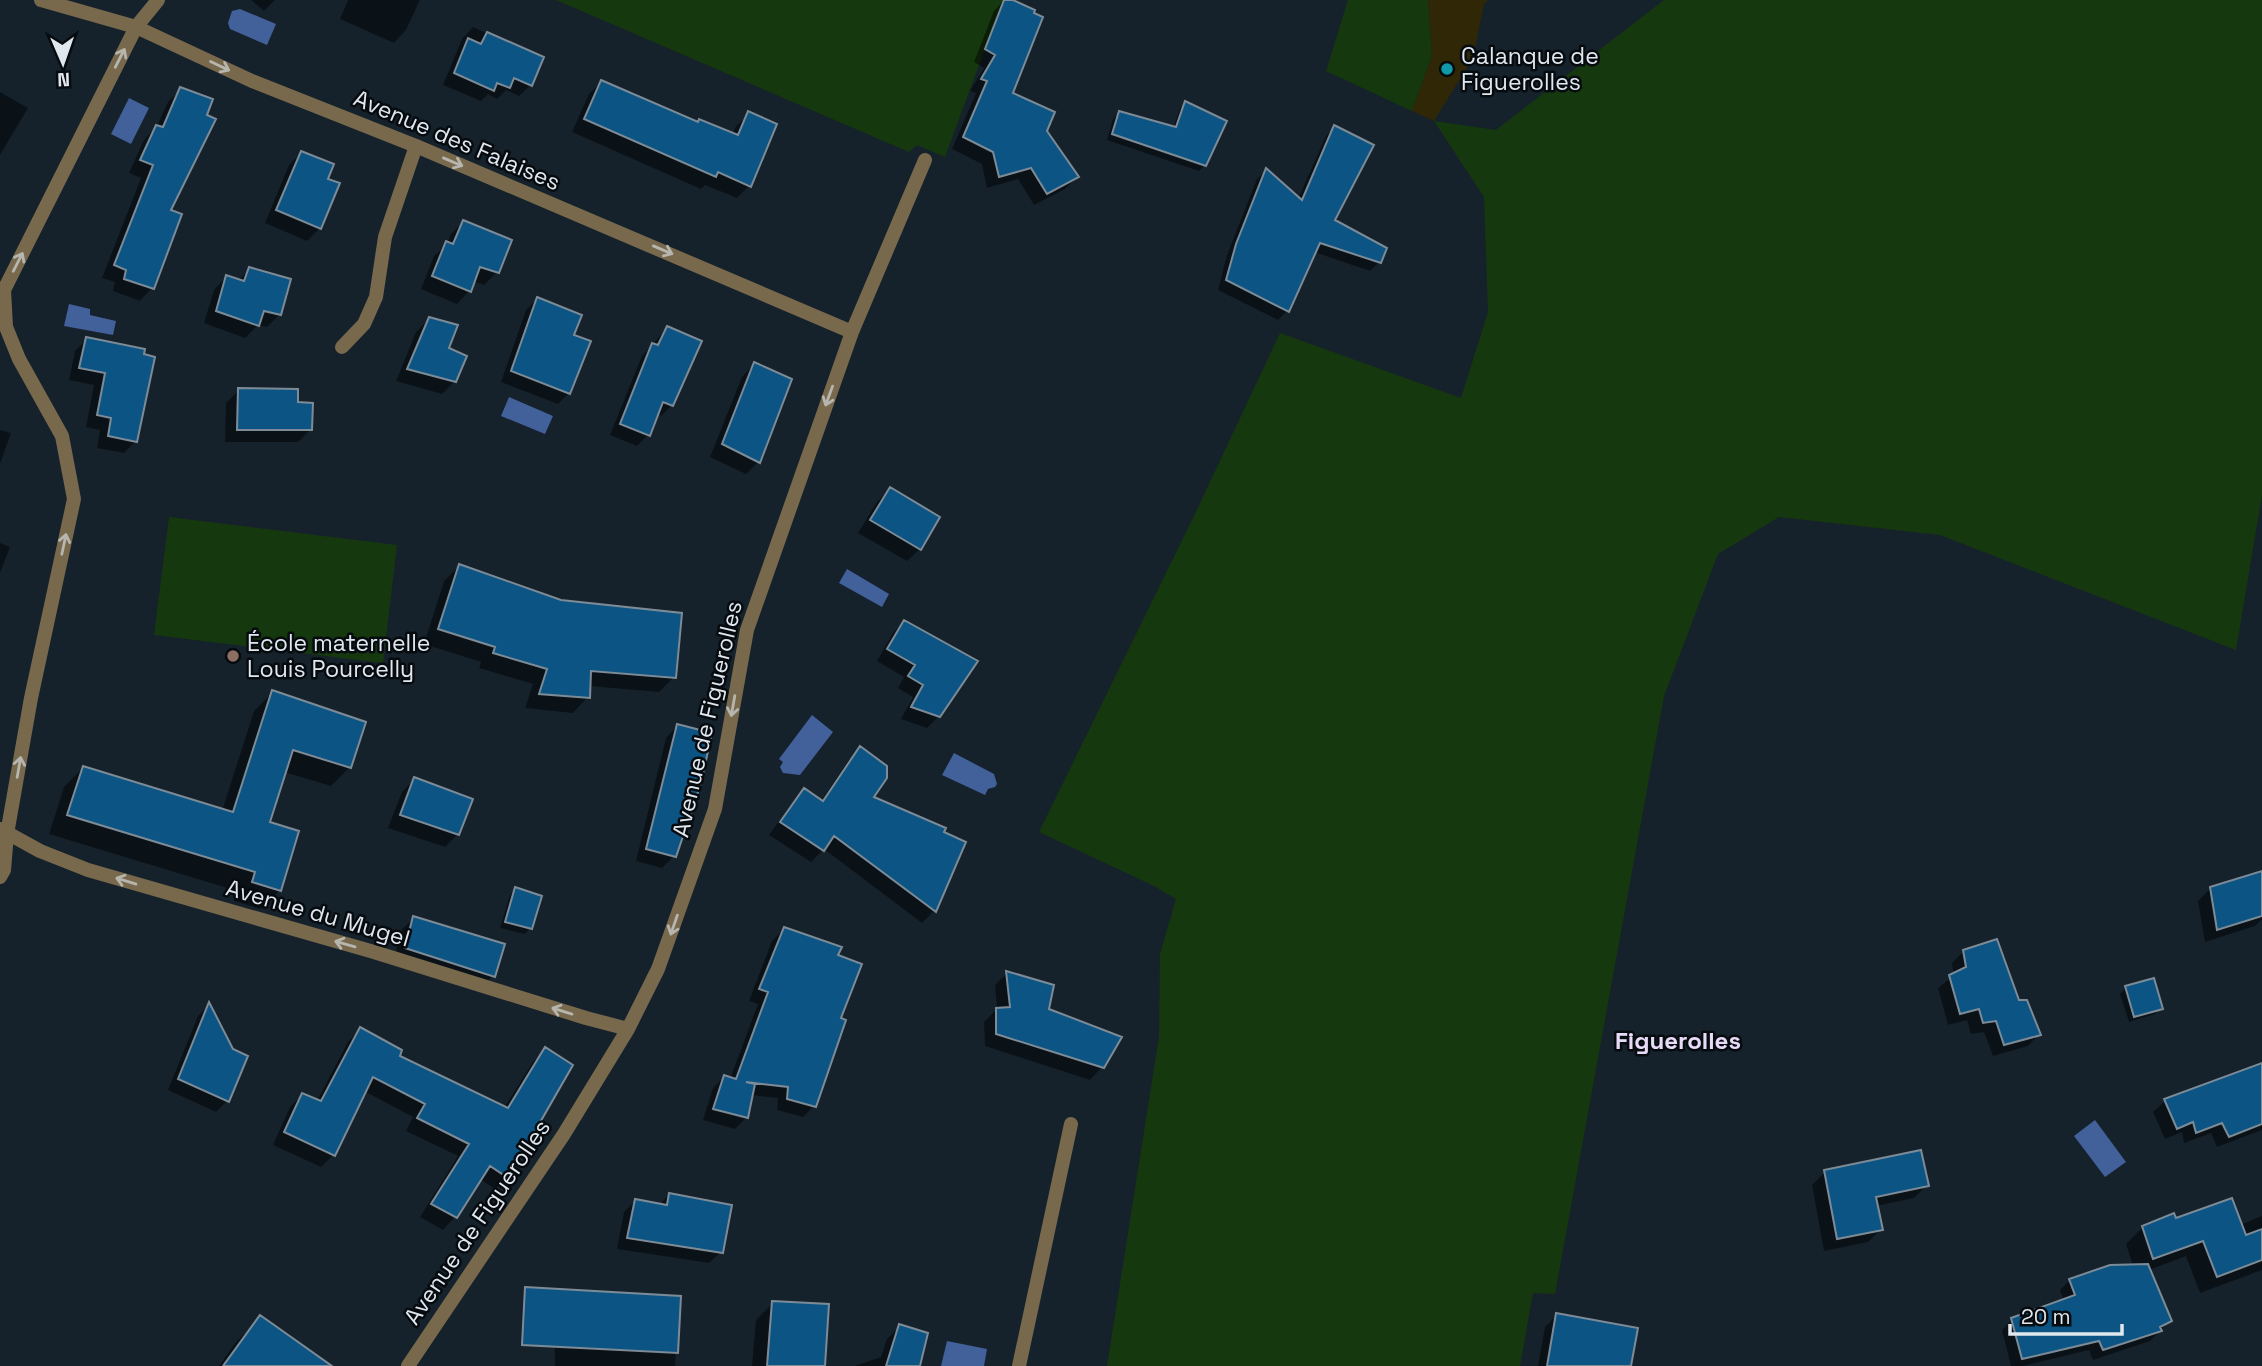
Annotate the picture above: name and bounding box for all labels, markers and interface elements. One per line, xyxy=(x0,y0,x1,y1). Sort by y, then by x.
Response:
north arrow xyxy=(28,28,98,98)
place label: Calanque de Figuerolles xyxy=(1461,41,1599,97)
one-way arrow xyxy=(114,48,128,69)
one-way arrow xyxy=(209,60,230,73)
marker: Calanque de Figuerolles xyxy=(1439,61,1455,77)
text: N xyxy=(57,67,70,92)
street label: Avenue des Falaises xyxy=(349,83,565,197)
one-way arrow xyxy=(442,156,463,169)
one-way arrow xyxy=(651,245,673,258)
one-way arrow xyxy=(12,252,26,273)
one-way arrow xyxy=(822,384,834,406)
one-way arrow xyxy=(58,533,72,556)
street label: Avenue de Figuerolles xyxy=(665,598,749,840)
place label: École maternelle Louis Pourcelly xyxy=(247,628,430,684)
marker: École maternelle Louis Pourcelly xyxy=(225,648,241,664)
one-way arrow xyxy=(726,694,740,717)
one-way arrow xyxy=(13,756,27,779)
street label: Avenue du Mugel xyxy=(223,872,413,954)
one-way arrow xyxy=(115,874,137,887)
one-way arrow xyxy=(667,914,680,936)
one-way arrow xyxy=(334,937,357,950)
one-way arrow xyxy=(552,1004,574,1016)
district label: Figuerolles xyxy=(1615,1025,1741,1056)
street label: Avenue de Figuerolles xyxy=(397,1114,557,1330)
scale bar xyxy=(2010,1292,2122,1336)
text: 20 m xyxy=(2021,1303,2071,1330)

